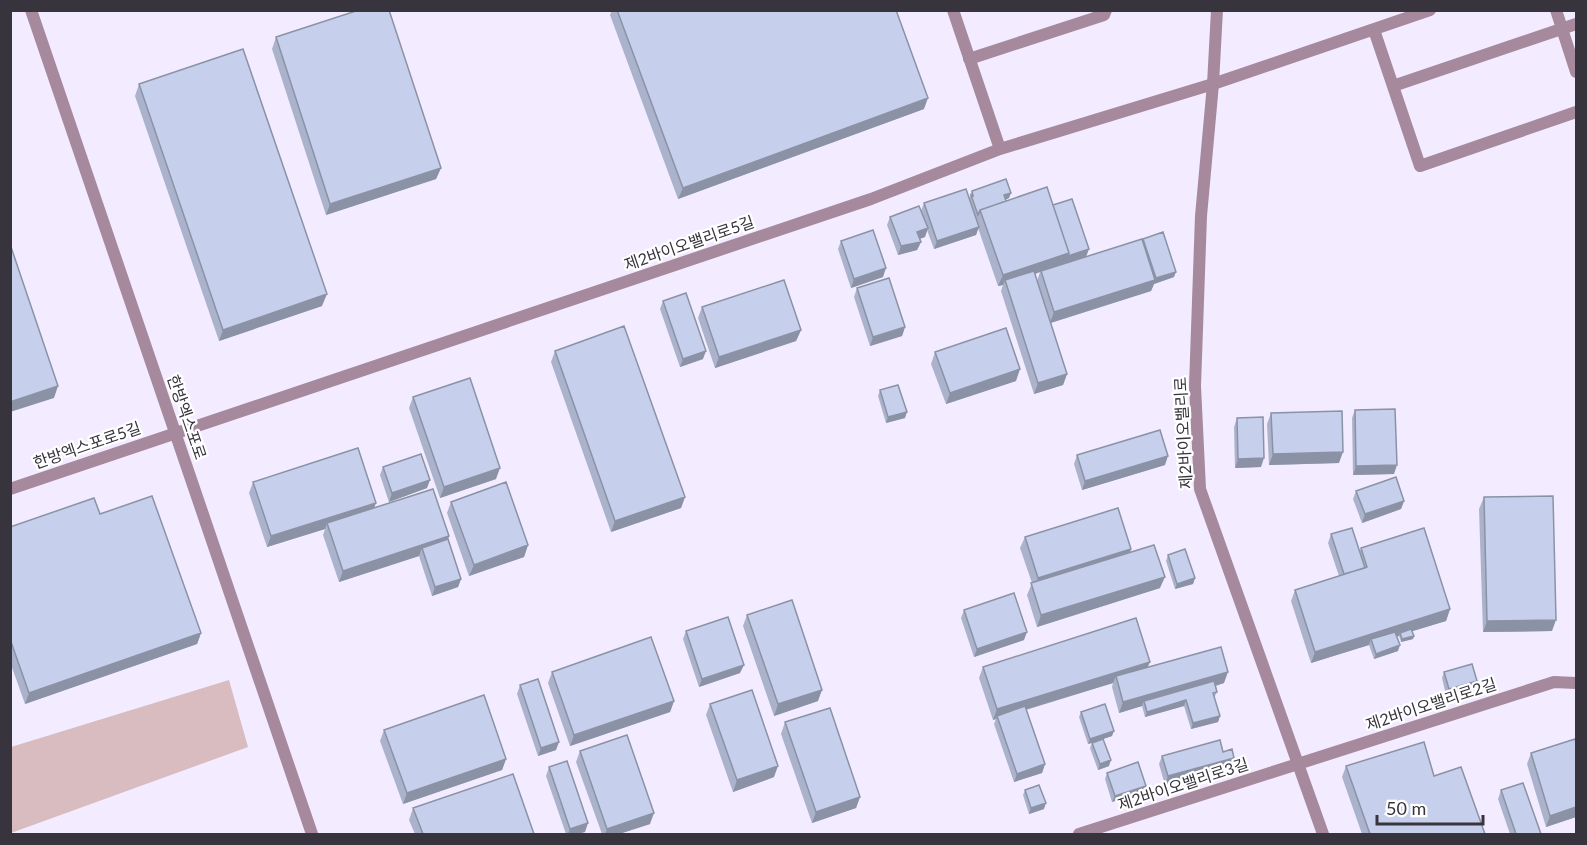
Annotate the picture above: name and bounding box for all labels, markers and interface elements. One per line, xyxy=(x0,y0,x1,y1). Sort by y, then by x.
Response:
street label: 제2바이오밸리로5길 xyxy=(621,211,756,274)
street label: 한방엑스포로 xyxy=(164,372,211,462)
street label: 제2바이오밸리로 xyxy=(1170,376,1195,490)
street label: 한방엑스포로5길 xyxy=(31,417,143,472)
street label: 제2바이오밸리로2길 xyxy=(1363,673,1499,734)
street label: 제2바이오밸리로3길 xyxy=(1115,753,1251,814)
scale bar xyxy=(1377,788,1484,826)
text: 50 m xyxy=(1386,797,1426,819)

